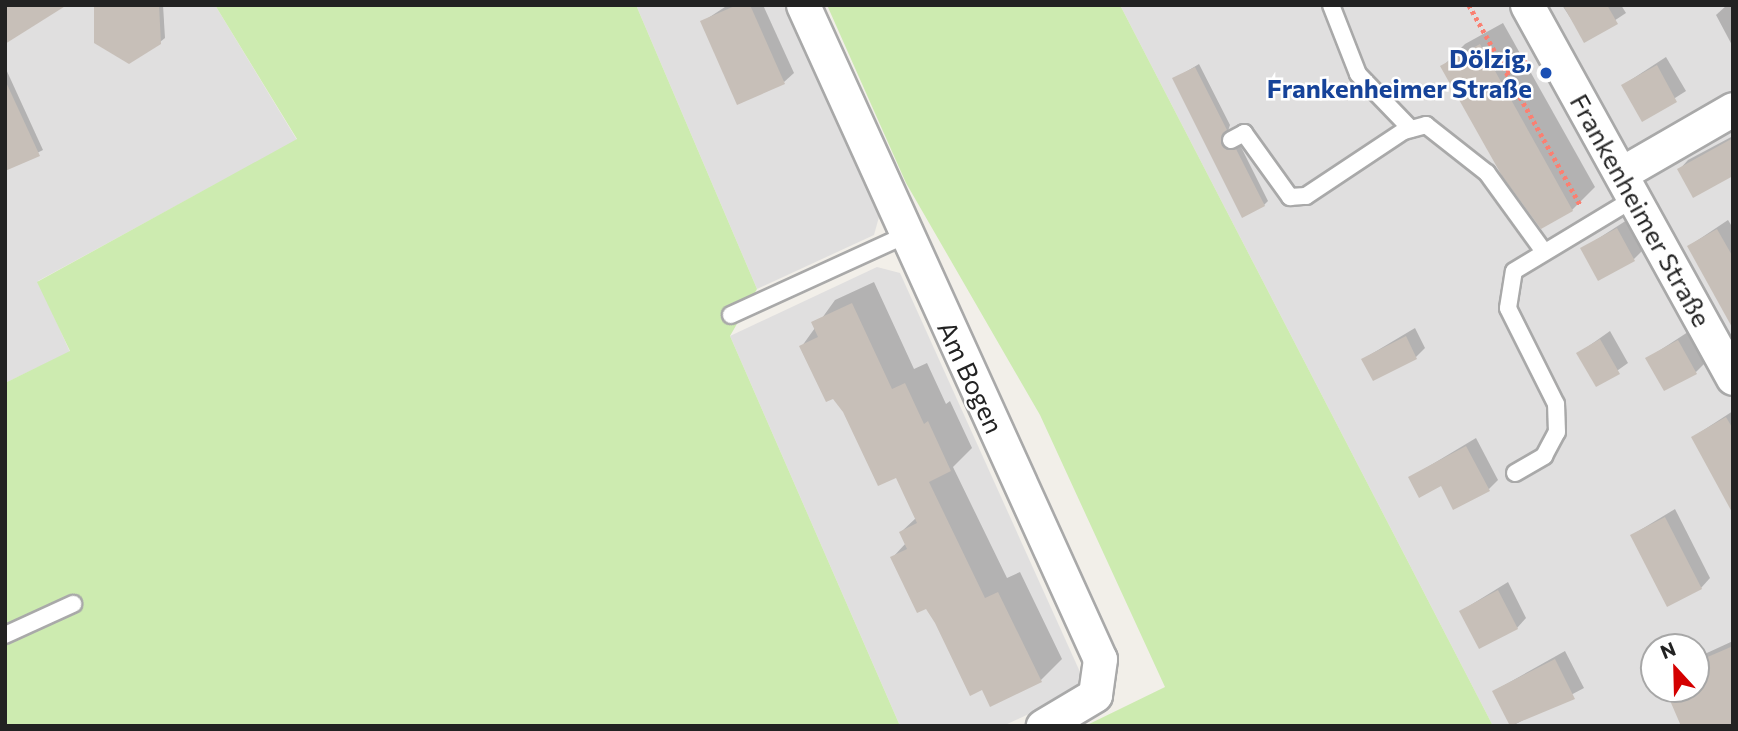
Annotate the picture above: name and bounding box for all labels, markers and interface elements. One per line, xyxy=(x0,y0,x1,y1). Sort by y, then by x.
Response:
place label: Dölzig, Frankenheimer Straße xyxy=(1267,42,1532,104)
marker: Dölzig, Frankenheimer Straße xyxy=(1538,65,1554,81)
street label: Frankenheimer Straße xyxy=(1564,88,1718,332)
street label: Am Bogen xyxy=(931,316,1011,438)
north arrow xyxy=(1640,633,1710,703)
text: N xyxy=(1657,637,1679,663)

